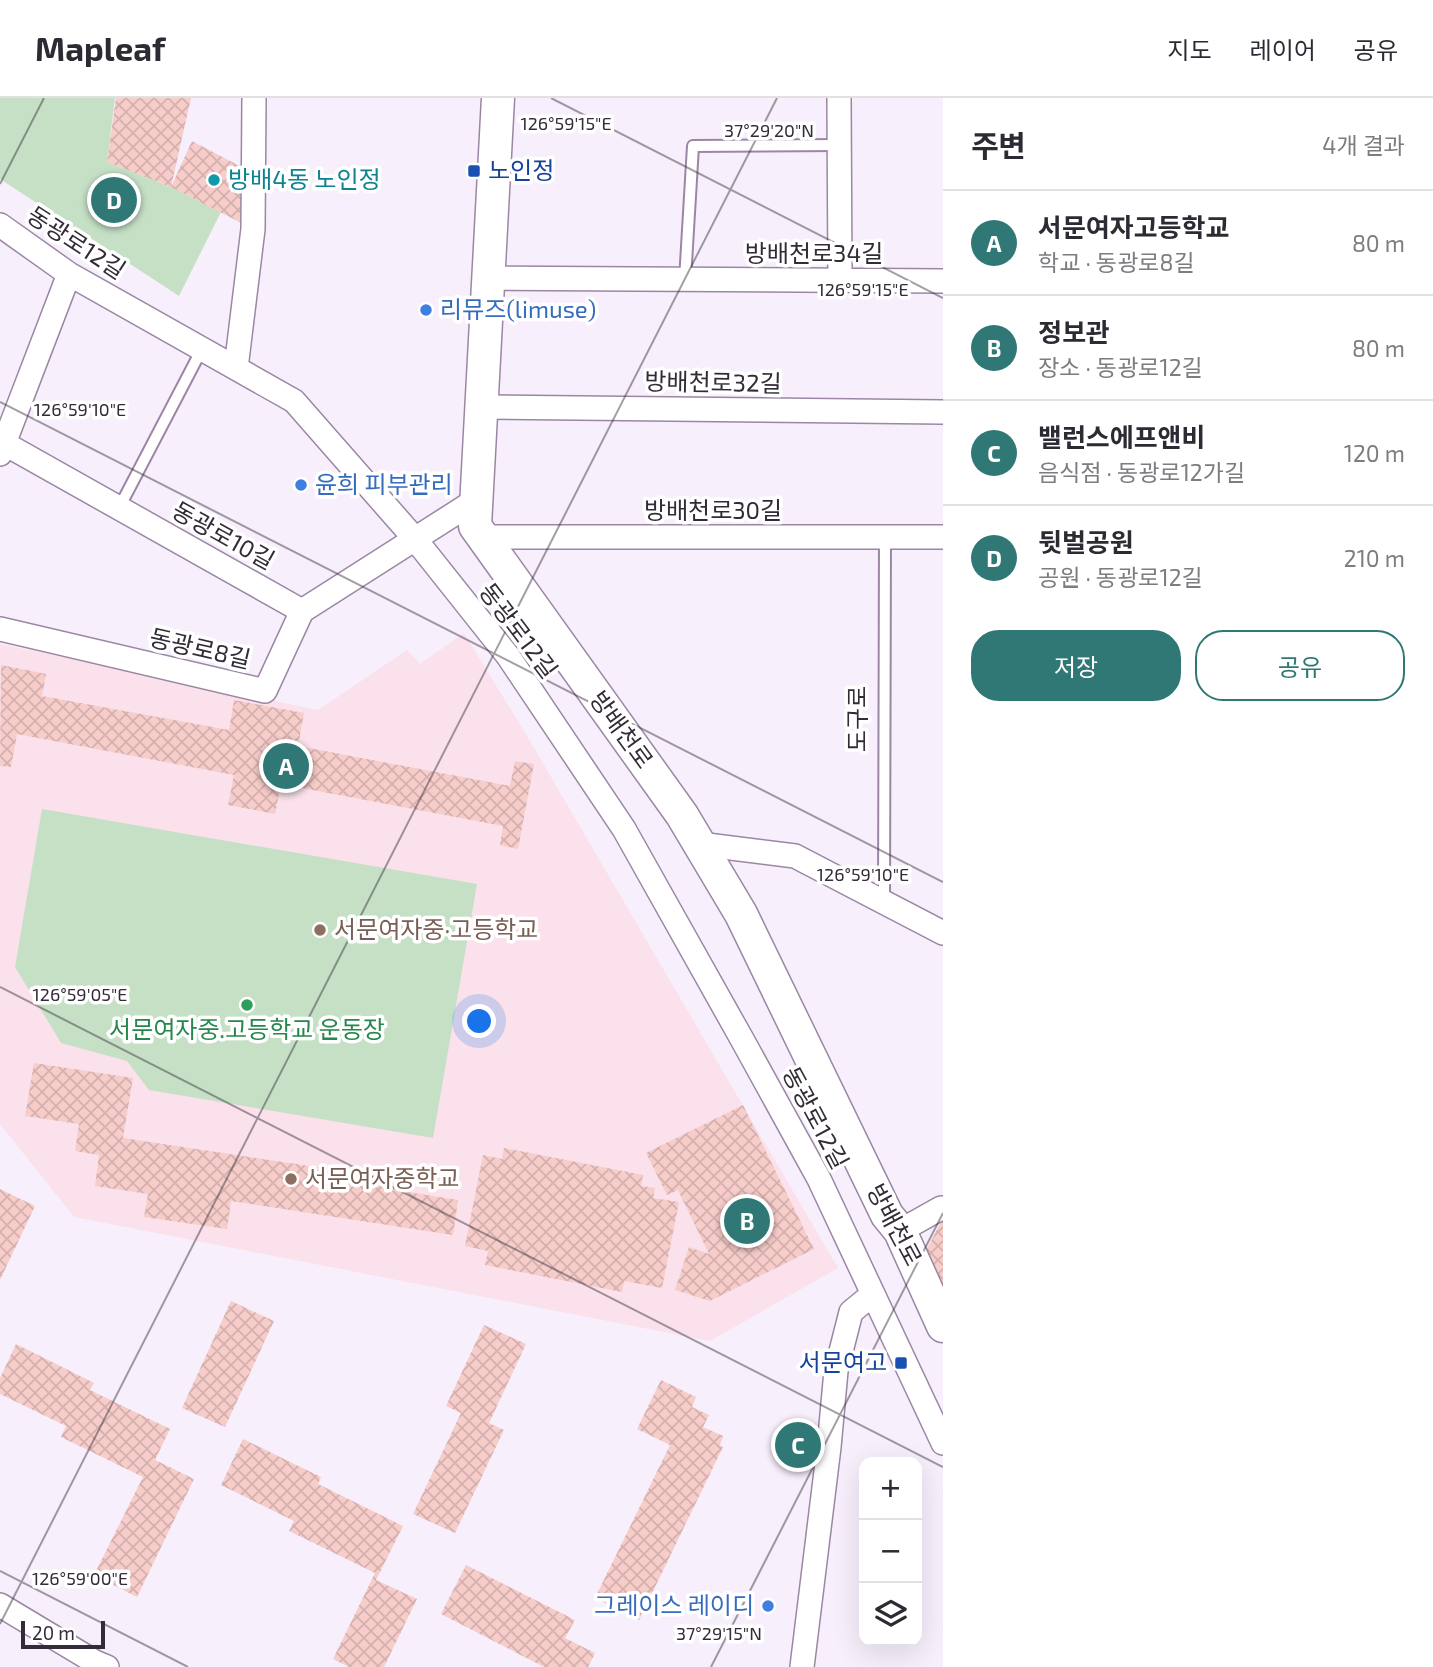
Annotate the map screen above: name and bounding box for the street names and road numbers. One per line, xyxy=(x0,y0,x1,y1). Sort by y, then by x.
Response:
street label: 동광로12길 xyxy=(22,199,131,284)
street label: 방배천로34길 xyxy=(745,238,883,267)
street label: 방배천로32길 xyxy=(644,366,782,397)
street label: 동광로10길 xyxy=(168,495,280,575)
street label: 방배천로30길 xyxy=(644,495,782,524)
street label: 동광로12길 xyxy=(474,577,564,683)
street label: 동광로8길 xyxy=(147,622,254,673)
street label: 방배천로 xyxy=(585,685,660,773)
street label: 도구로 xyxy=(842,686,871,752)
street label: 동광로12길 xyxy=(777,1061,855,1173)
street label: 방배천로 xyxy=(862,1178,929,1270)

